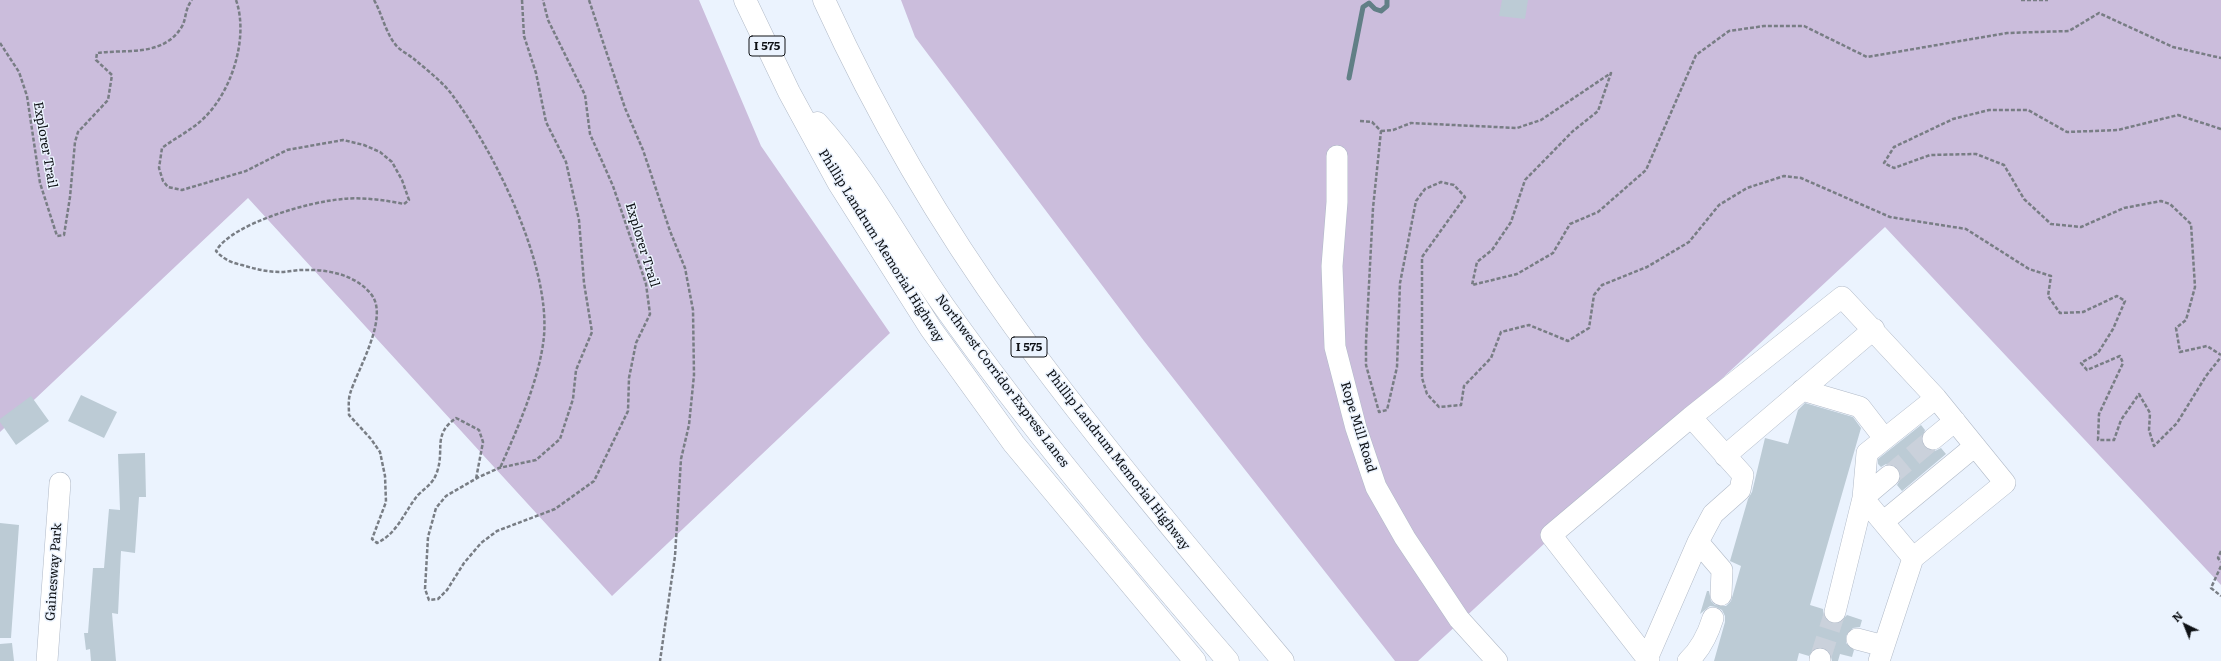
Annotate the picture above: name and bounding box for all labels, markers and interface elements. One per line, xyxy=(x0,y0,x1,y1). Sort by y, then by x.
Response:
road number: I 575 xyxy=(749,36,785,56)
street label: Explorer Trail xyxy=(30,100,60,190)
street label: Phillip Landrum Memorial Highway xyxy=(815,147,947,345)
street label: Explorer Trail xyxy=(622,201,662,289)
street label: Northwest Corridor Express Lanes xyxy=(932,292,1072,470)
road number: I 575 xyxy=(1011,337,1047,357)
street label: Phillip Landrum Memorial Highway xyxy=(1043,367,1193,553)
street label: Rope Mill Road xyxy=(1337,380,1379,474)
street label: Gainesway Park xyxy=(43,523,65,621)
north arrow xyxy=(2165,605,2205,645)
text: N xyxy=(2168,607,2186,625)

